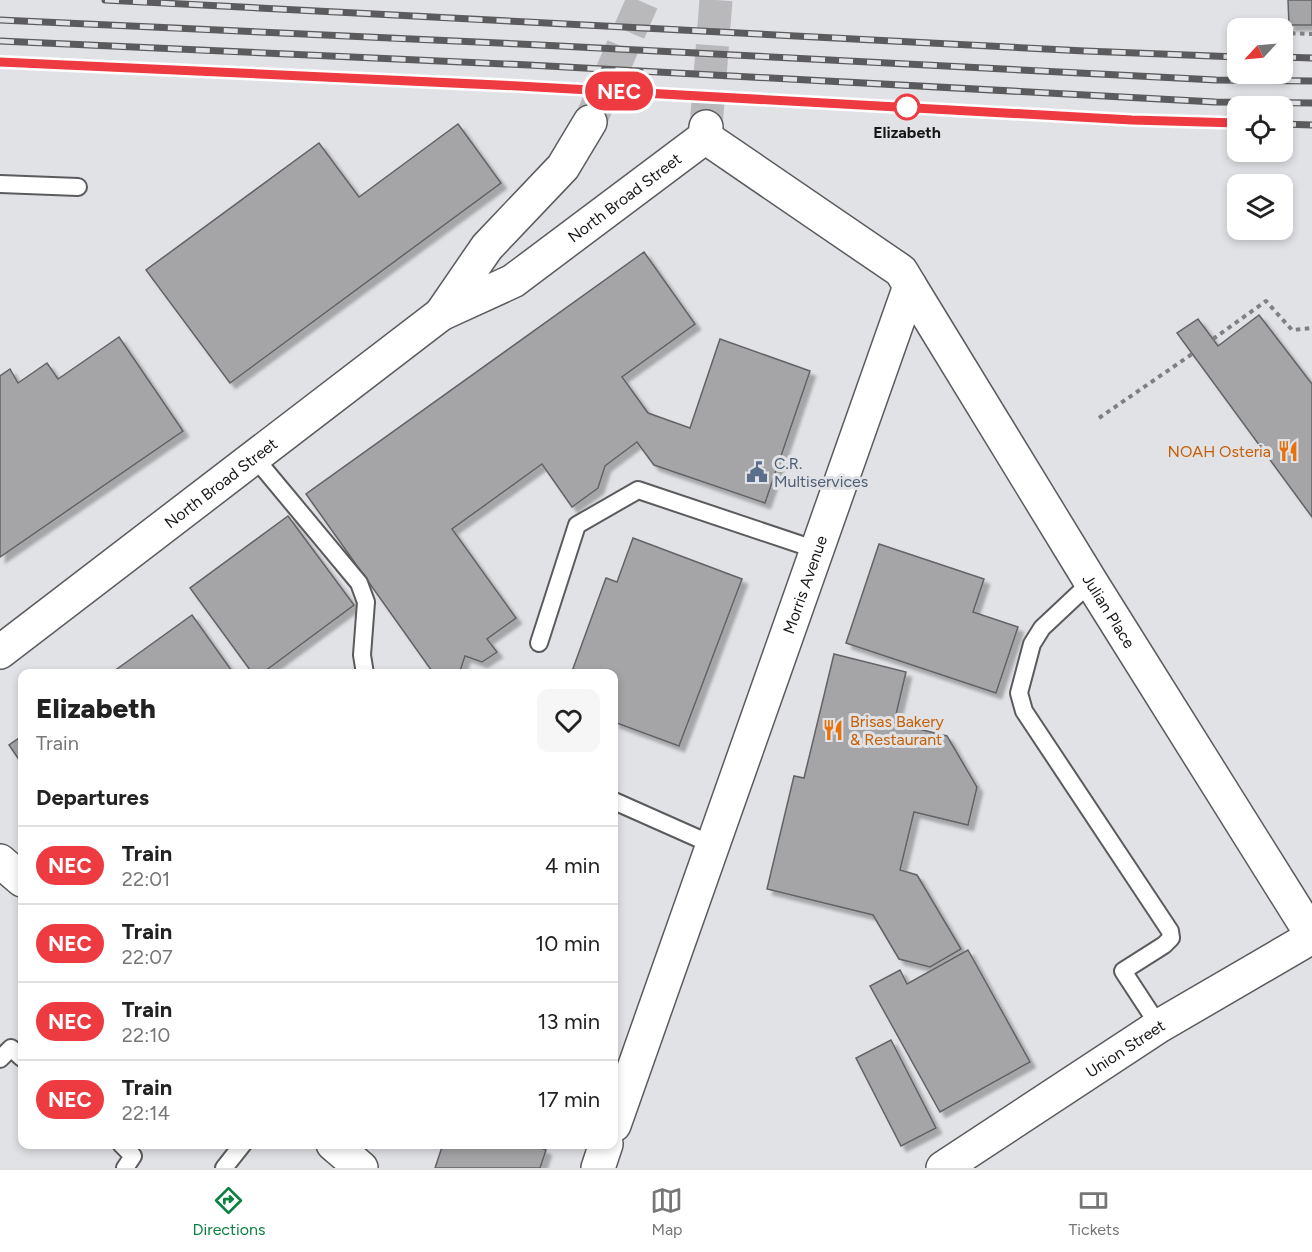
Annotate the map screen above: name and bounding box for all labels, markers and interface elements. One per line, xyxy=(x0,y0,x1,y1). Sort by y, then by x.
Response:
north arrow xyxy=(1227,18,1293,84)
map controls xyxy=(1227,18,1293,240)
line badge: NEC xyxy=(584,72,654,110)
text: NEC xyxy=(597,79,641,104)
marker: Elizabeth xyxy=(894,94,920,120)
button: locate xyxy=(1227,96,1293,162)
place label: Elizabeth xyxy=(873,123,941,142)
street label: North Broad Street xyxy=(564,149,685,247)
button: layers xyxy=(1227,174,1293,240)
street label: North Broad Street xyxy=(161,434,281,532)
restaurant icon: NOAH Osteria xyxy=(1276,439,1300,463)
place label: NOAH Osteria xyxy=(1168,442,1271,461)
place label: C.R. Multiservices xyxy=(774,454,868,491)
public building icon: C.R. Multiservices xyxy=(745,460,769,484)
street label: Morris Avenue xyxy=(779,533,831,637)
street label: Julian Place xyxy=(1078,571,1139,652)
button: heart xyxy=(537,689,600,752)
text: Elizabeth xyxy=(36,691,156,725)
place label: Brisas Bakery & Restaurant xyxy=(850,712,945,749)
restaurant icon: Brisas Bakery & Restaurant xyxy=(821,718,845,742)
text: Train xyxy=(36,731,79,755)
text: Departures xyxy=(36,784,149,811)
text: Train xyxy=(122,840,172,867)
text: 4 min xyxy=(545,852,600,879)
text: NEC xyxy=(48,853,92,878)
text: 22:01 xyxy=(122,867,170,891)
text: Train xyxy=(122,918,172,945)
text: 10 min xyxy=(535,930,600,957)
text: NEC xyxy=(48,931,92,956)
text: 22:07 xyxy=(122,945,173,969)
text: Train xyxy=(122,996,172,1023)
text: 13 min xyxy=(537,1008,600,1035)
text: NEC xyxy=(48,1009,92,1034)
street label: Union Street xyxy=(1082,1016,1168,1082)
text: 22:10 xyxy=(122,1023,170,1047)
text: Train xyxy=(122,1074,172,1101)
text: 17 min xyxy=(538,1086,600,1113)
text: NEC xyxy=(48,1087,92,1112)
text: 22:14 xyxy=(122,1101,170,1125)
tab: Directions xyxy=(193,1184,265,1239)
tab: Map xyxy=(650,1184,683,1239)
tab: Tickets xyxy=(1068,1184,1119,1239)

